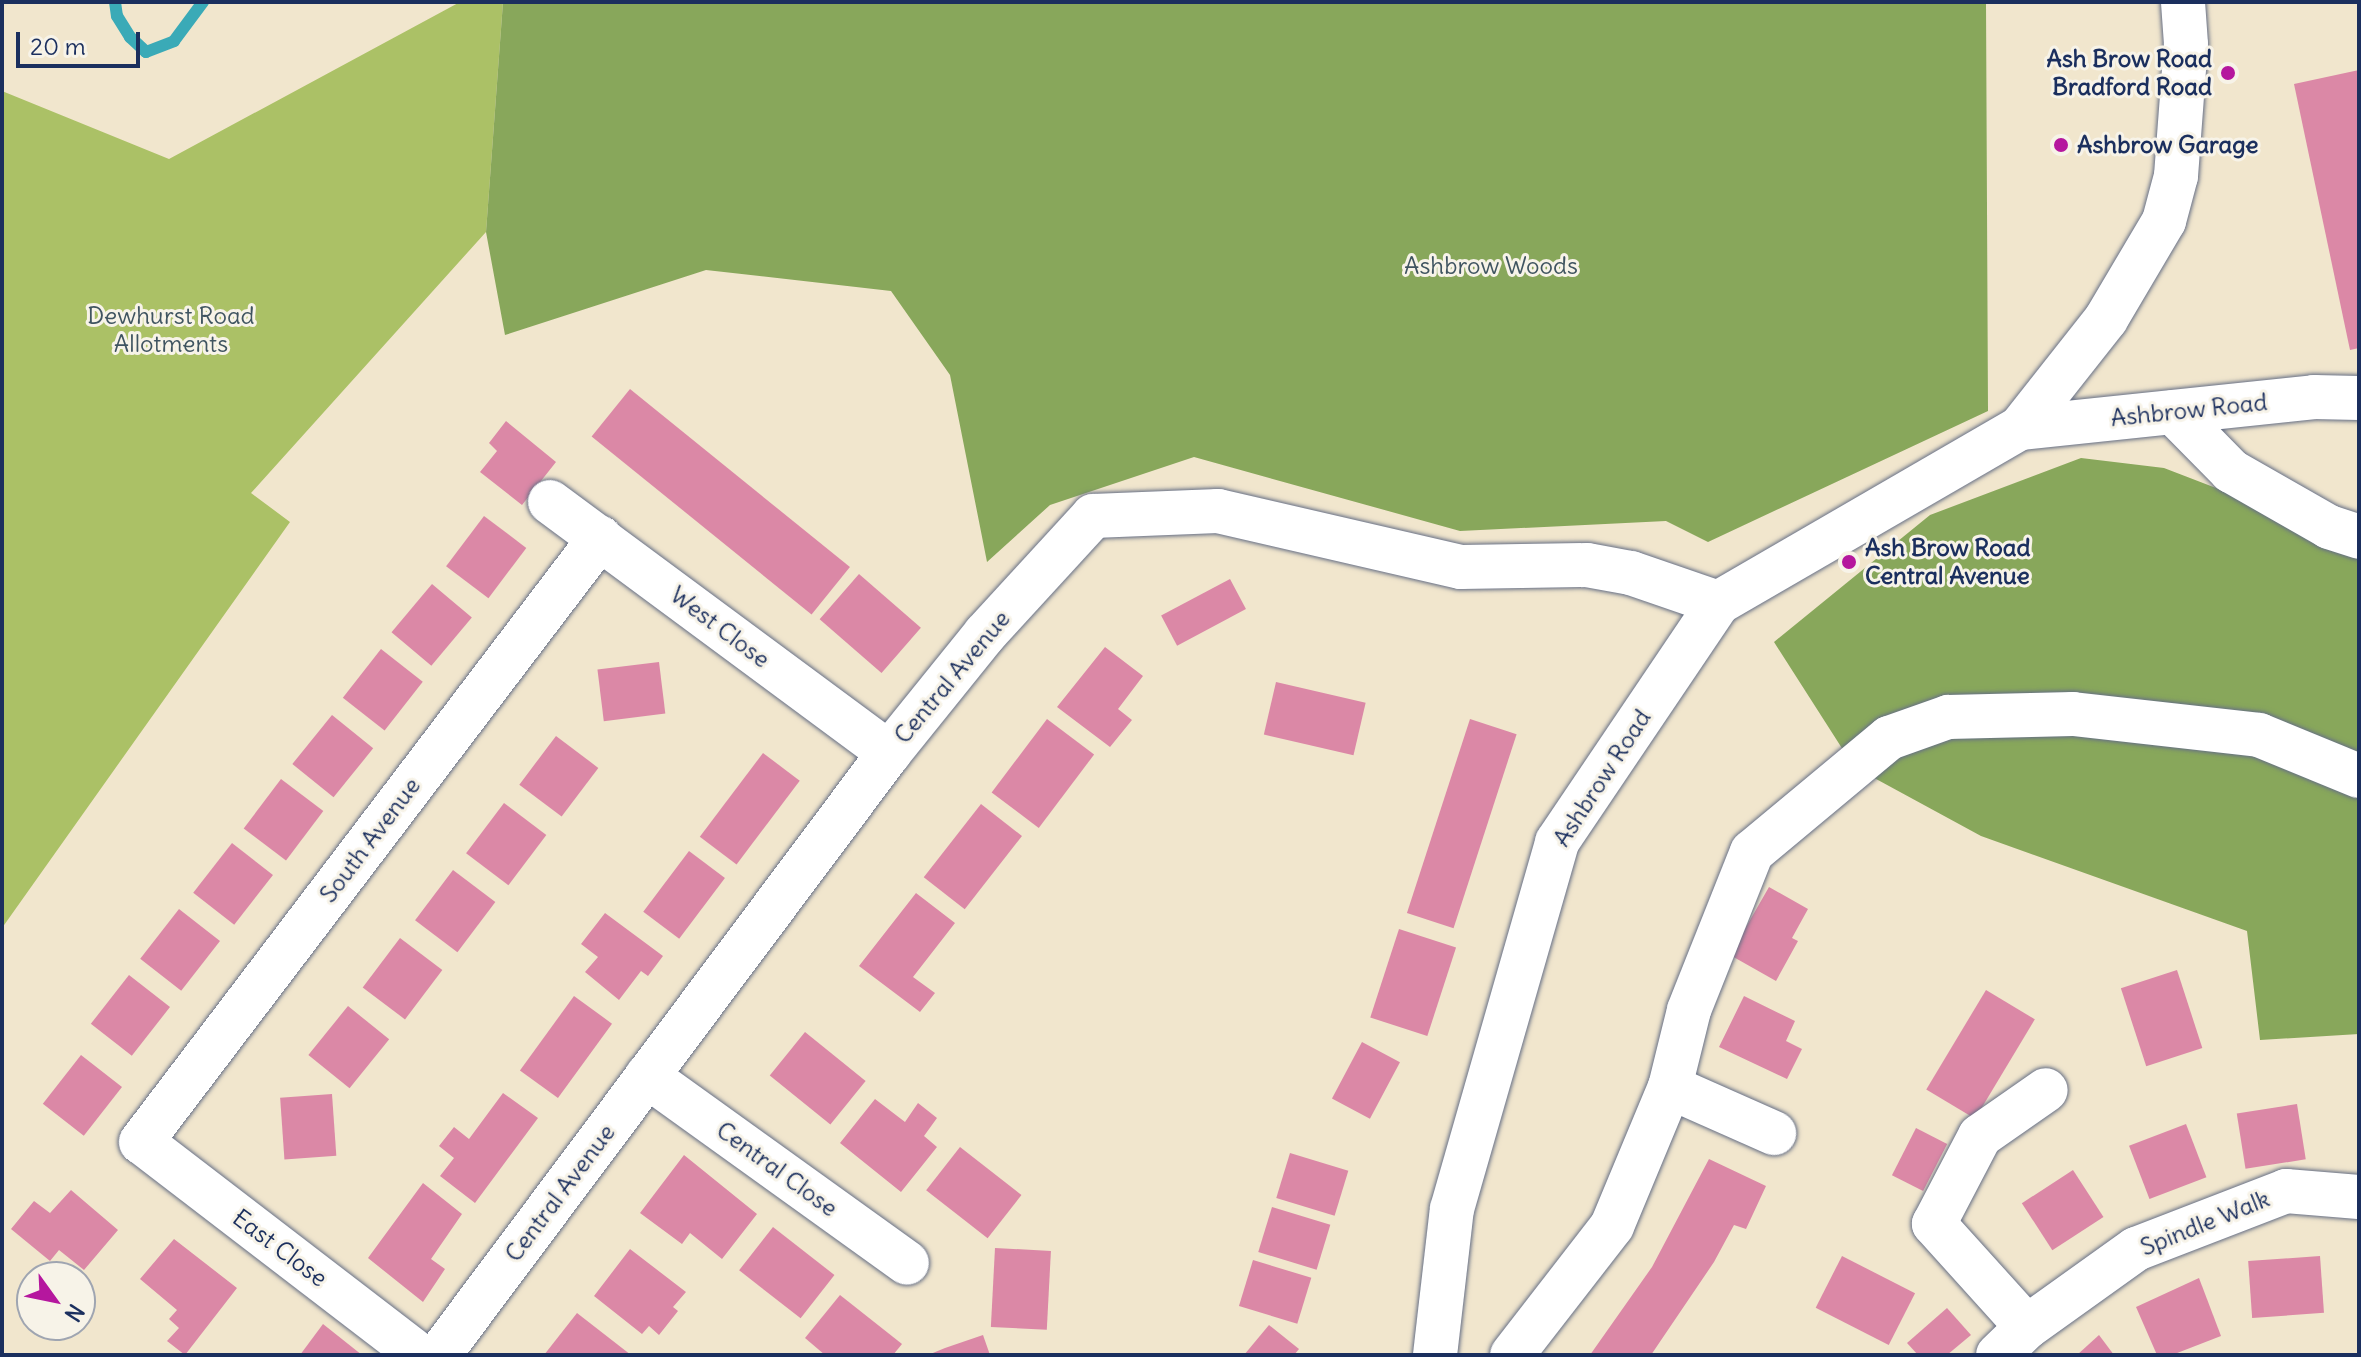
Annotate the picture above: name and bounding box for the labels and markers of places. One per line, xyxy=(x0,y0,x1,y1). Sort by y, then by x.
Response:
place label: Ash Brow Road Bradford Road xyxy=(2046,45,2212,101)
marker: Ash Brow Road Bradford Road xyxy=(2219,64,2237,82)
place label: Ashbrow Garage xyxy=(2077,131,2259,159)
marker: Ashbrow Garage xyxy=(2052,136,2070,154)
place label: Ash Brow Road Central Avenue xyxy=(1865,534,2031,590)
marker: Ash Brow Road Central Avenue xyxy=(1840,553,1858,571)

